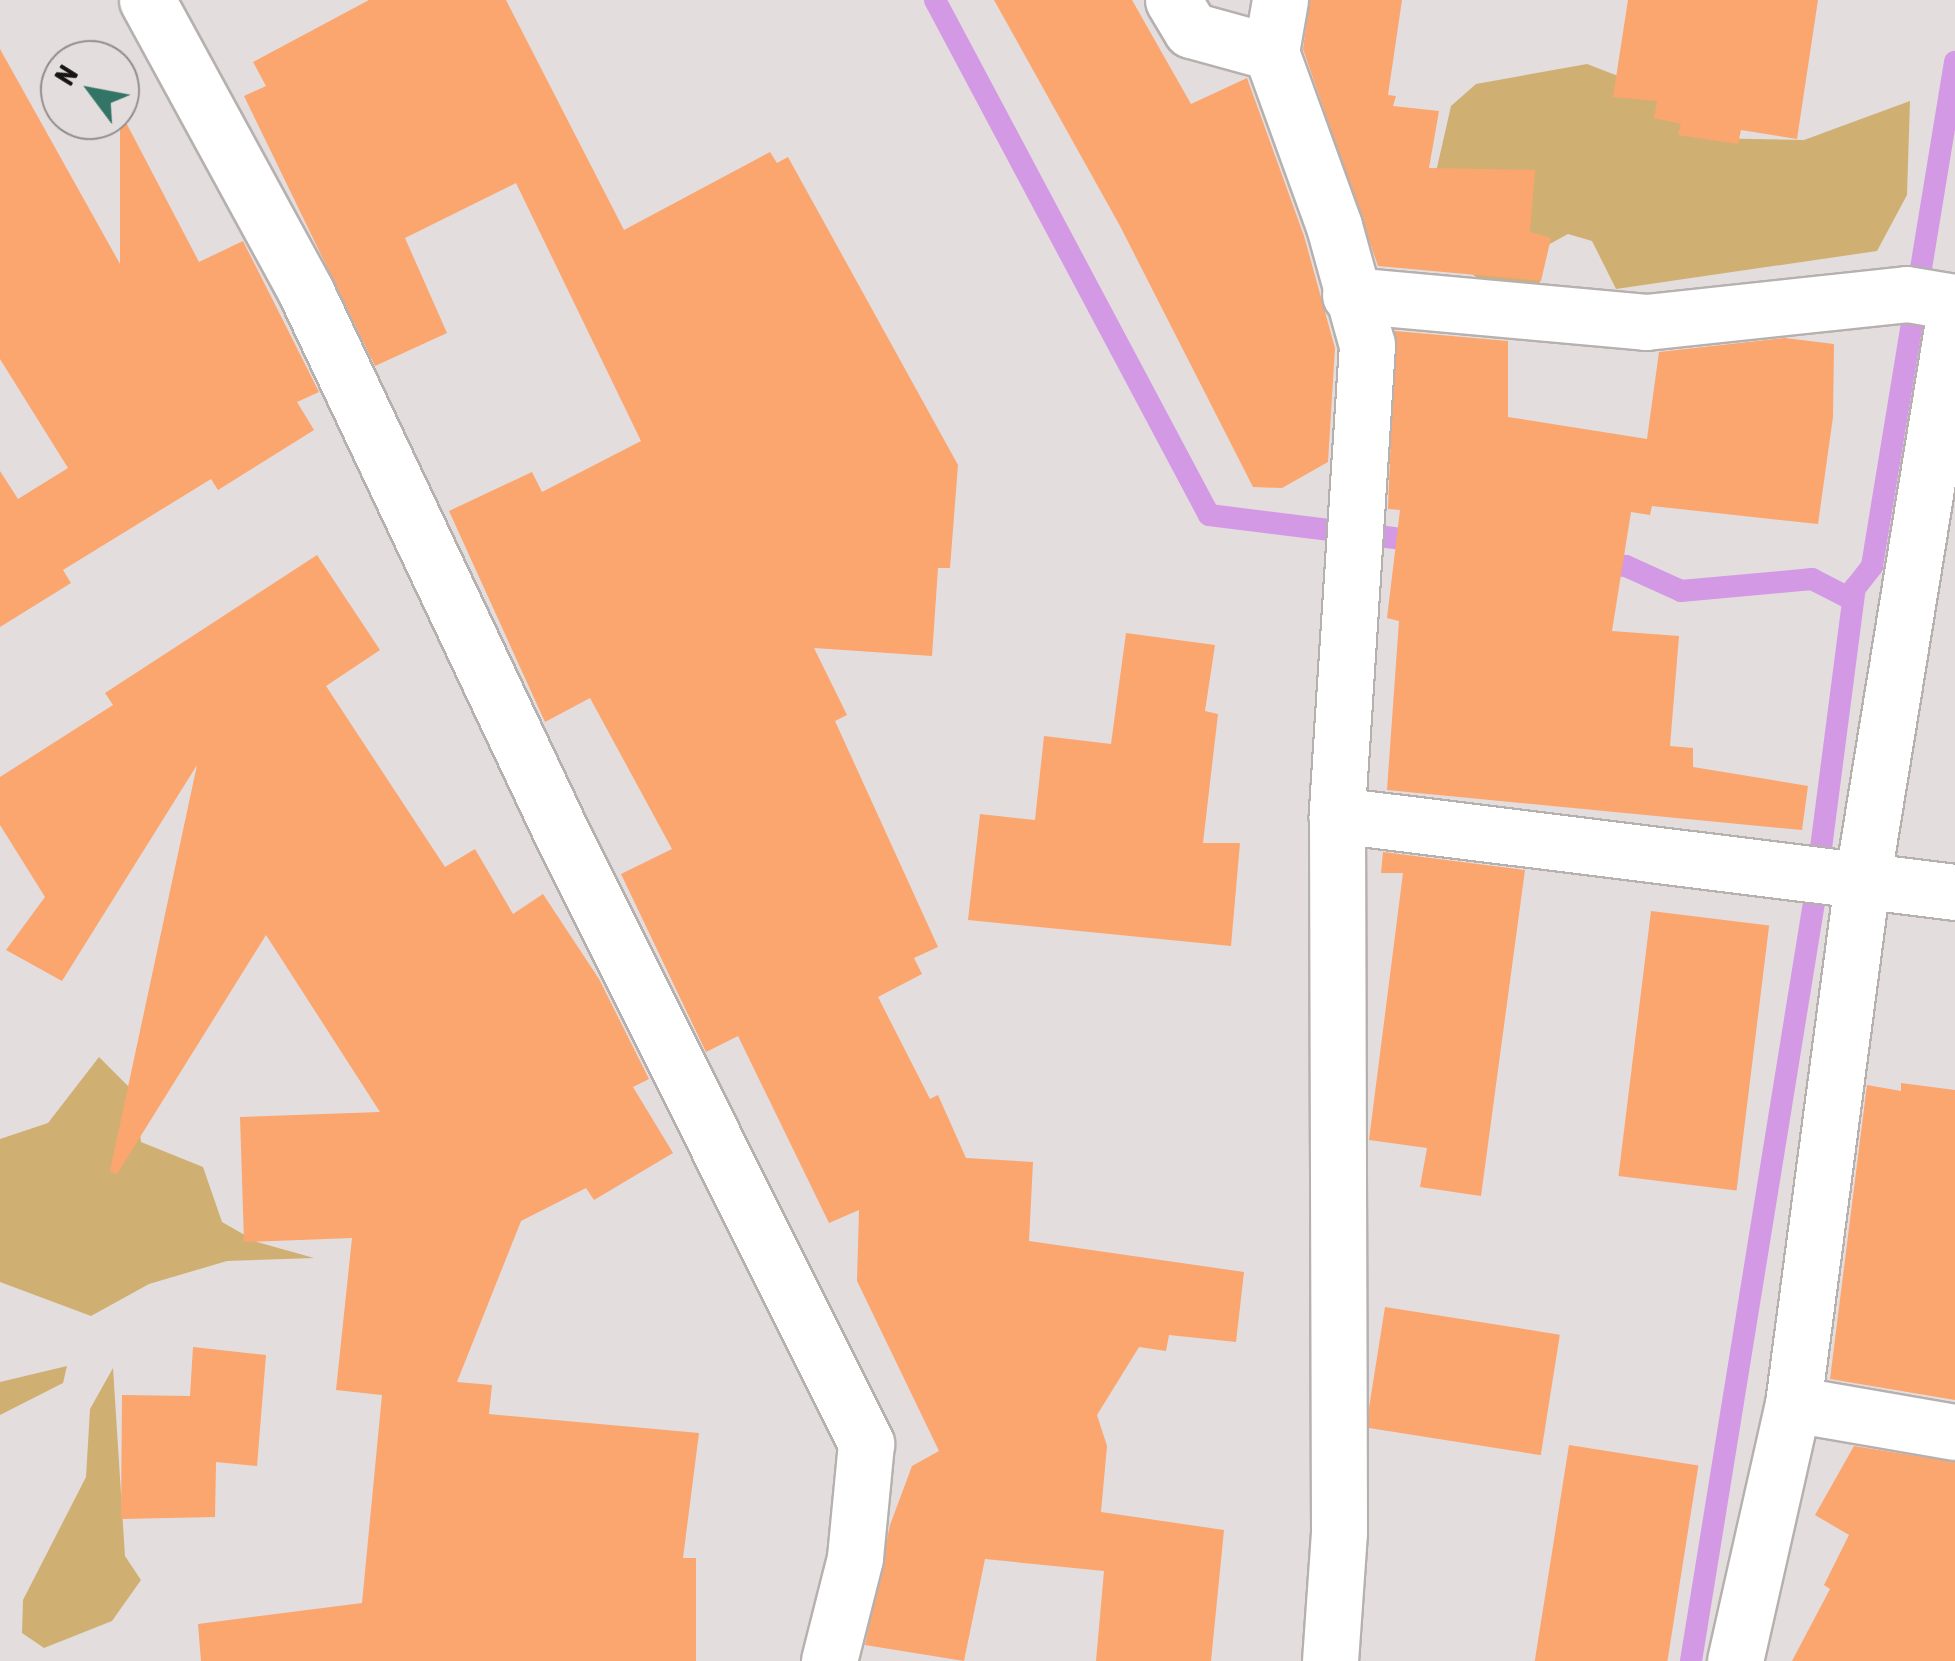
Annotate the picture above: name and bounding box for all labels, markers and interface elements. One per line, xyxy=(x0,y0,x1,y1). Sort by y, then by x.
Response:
north arrow xyxy=(40,40,140,140)
text: N xyxy=(48,60,84,91)

